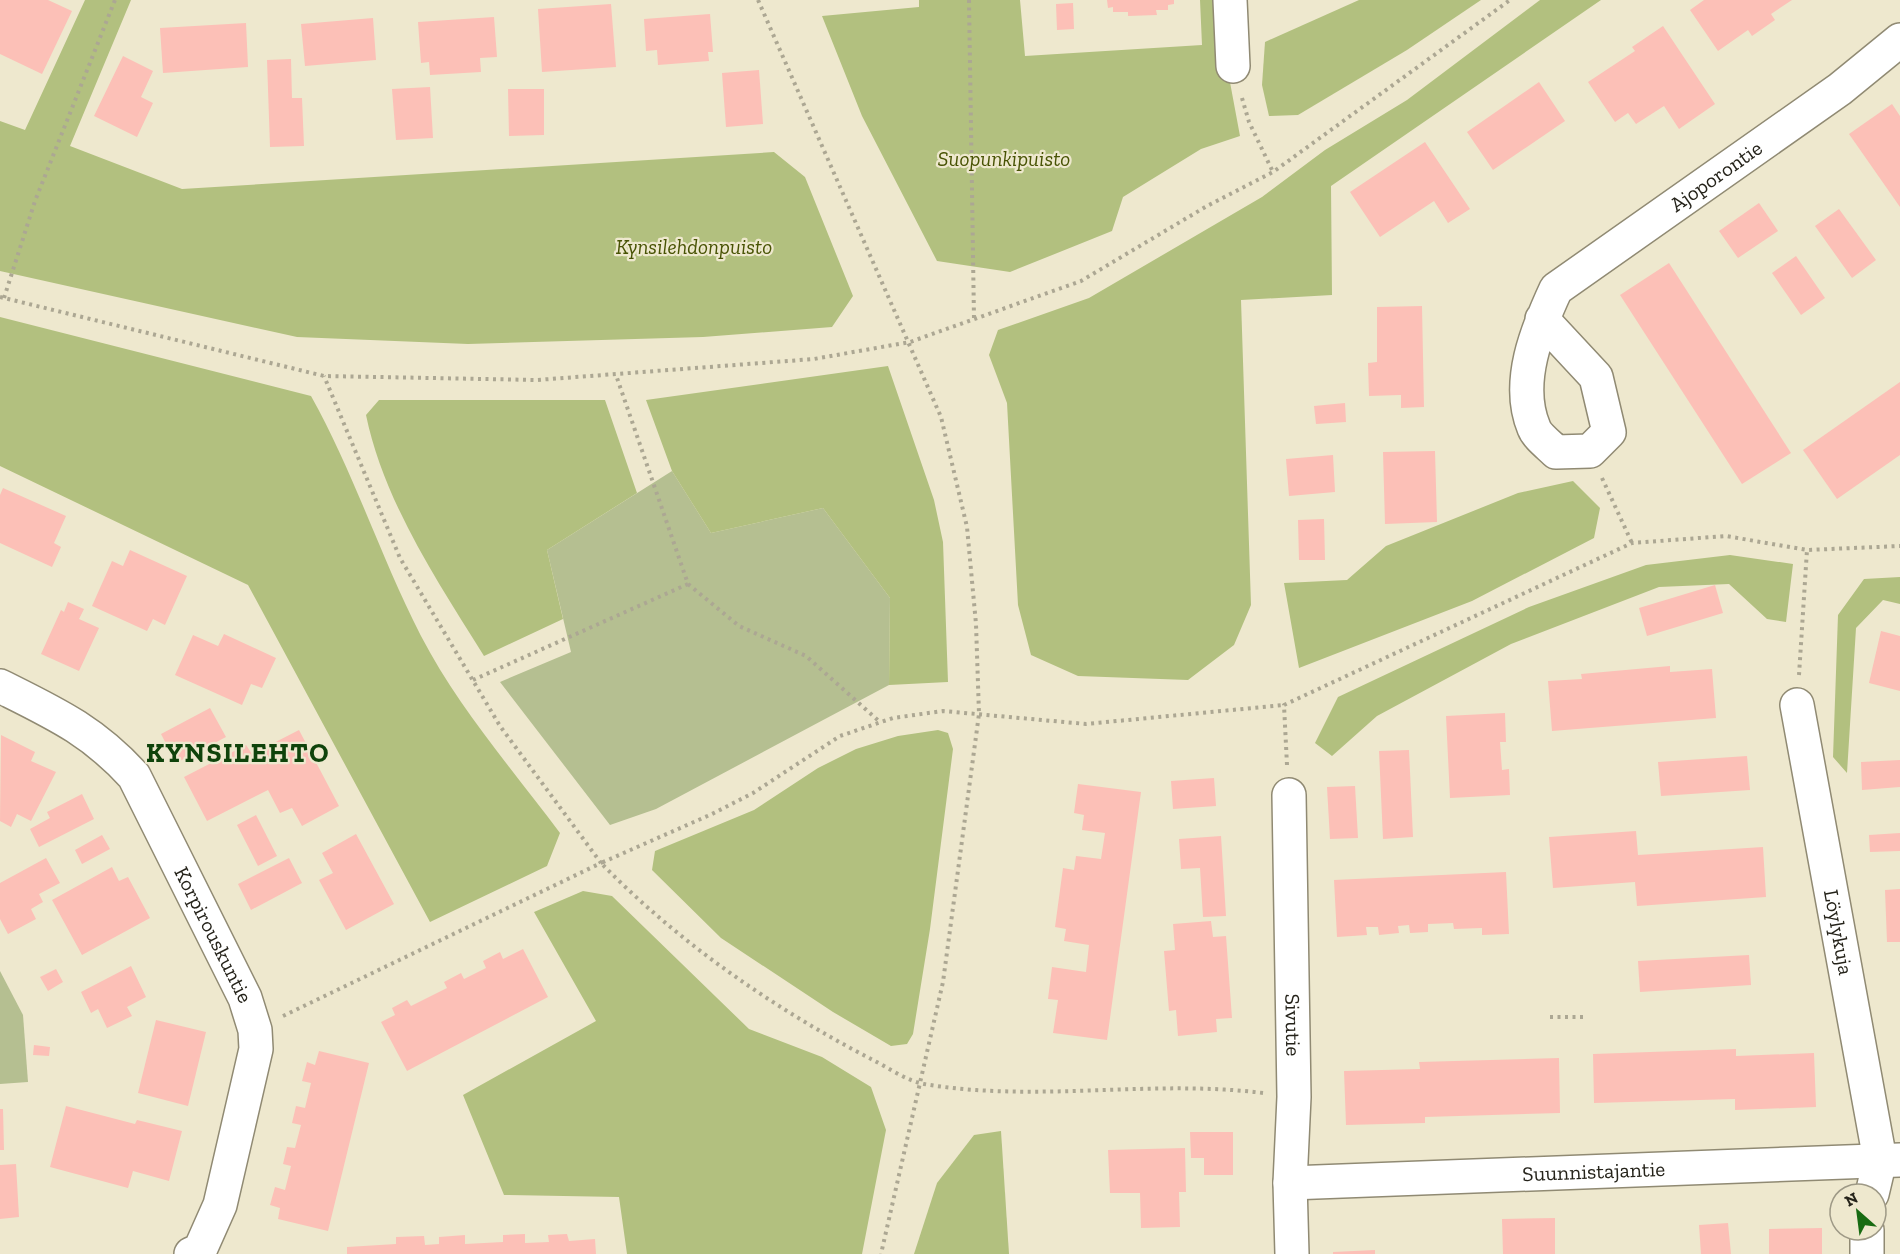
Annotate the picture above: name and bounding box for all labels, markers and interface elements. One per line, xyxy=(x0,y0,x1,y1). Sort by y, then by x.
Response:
street label: Ajoporontie xyxy=(1665,135,1767,217)
park label: Suopunkipuisto xyxy=(938,146,1070,171)
park label: Kynsilehdonpuisto xyxy=(616,234,772,259)
district label: KYNSILEHTO xyxy=(146,737,330,769)
street label: Korpirouskuntie xyxy=(169,862,258,1007)
street label: Löylykuja xyxy=(1819,887,1859,977)
street label: Sivutie xyxy=(1280,993,1306,1057)
street label: Suunnistajantie xyxy=(1522,1156,1666,1186)
north arrow xyxy=(1828,1182,1888,1242)
text: N xyxy=(1841,1188,1861,1210)

